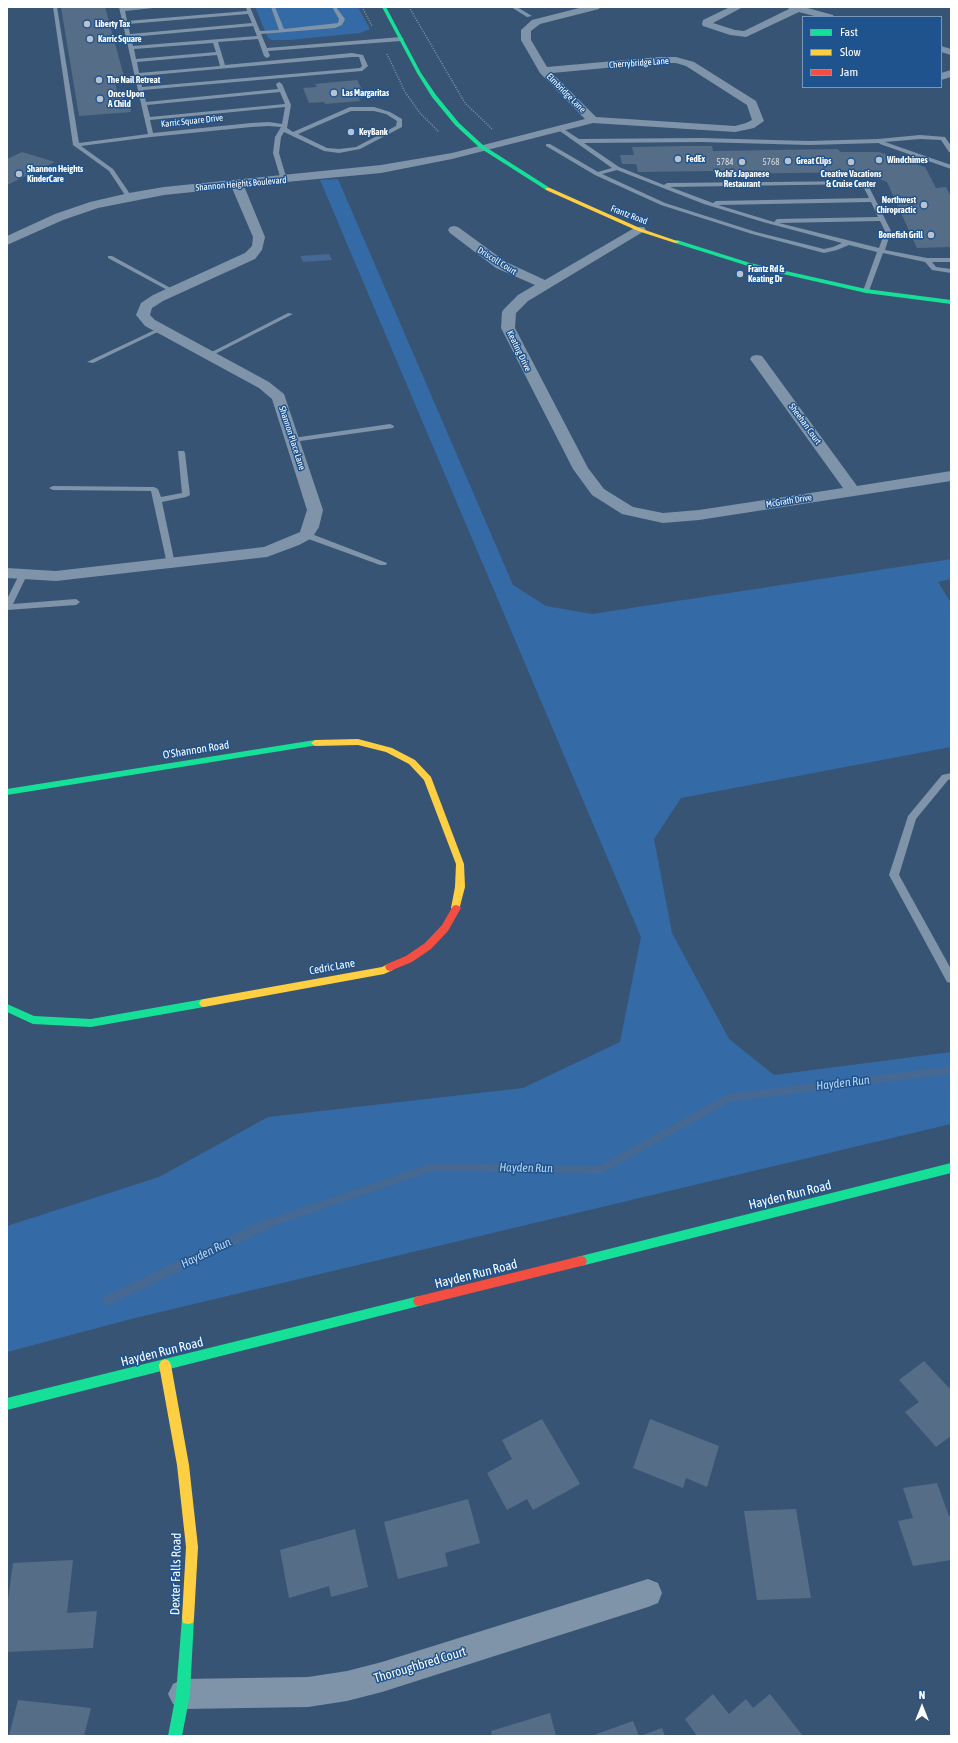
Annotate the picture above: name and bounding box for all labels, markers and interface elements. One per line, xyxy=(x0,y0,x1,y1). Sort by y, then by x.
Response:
legend xyxy=(802,16,942,88)
marker: Liberty Tax xyxy=(82,19,92,29)
place label: Liberty Tax xyxy=(95,19,130,29)
text: Fast xyxy=(840,25,858,39)
marker: Karric Square xyxy=(85,34,95,44)
place label: Karric Square xyxy=(98,34,142,44)
text: Slow xyxy=(840,45,861,59)
street label: Cherrybridge Lane xyxy=(609,56,669,70)
text: Jam xyxy=(840,65,858,79)
street label: Elmbridge Lane xyxy=(544,71,588,115)
marker: The Nail Retreat xyxy=(94,75,104,85)
place label: The Nail Retreat xyxy=(107,75,160,85)
marker: Las Margaritas xyxy=(329,88,339,98)
place label: Las Margaritas xyxy=(342,88,389,98)
place label: Once Upon A Child xyxy=(108,89,144,110)
marker: Once Upon A Child xyxy=(95,94,105,104)
street label: Karric Square Drive xyxy=(160,112,224,130)
marker: KeyBank xyxy=(346,127,356,137)
place label: KeyBank xyxy=(359,127,388,137)
marker: FedEx xyxy=(673,154,683,164)
place label: FedEx xyxy=(686,154,705,164)
marker: Windchimes xyxy=(874,155,884,165)
place label: Windchimes xyxy=(887,155,928,165)
marker: Great Clips xyxy=(783,156,793,166)
place label: Great Clips xyxy=(796,156,831,166)
house number: 5784 xyxy=(717,157,733,167)
marker: Yoshi's Japanese Restaurant xyxy=(737,157,747,167)
house number: 5768 xyxy=(763,157,779,167)
marker: Creative Vacations & Cruise Center xyxy=(846,157,856,167)
place label: Shannon Heights KinderCare xyxy=(27,164,83,185)
marker: Shannon Heights KinderCare xyxy=(14,169,24,179)
place label: Yoshi's Japanese Restaurant xyxy=(715,169,769,190)
place label: Creative Vacations & Cruise Center xyxy=(821,169,881,190)
street label: Shannon Heights Boulevard xyxy=(195,175,287,193)
place label: Northwest Chiropractic xyxy=(876,195,916,216)
marker: Northwest Chiropractic xyxy=(919,200,929,210)
street label: Frantz Road xyxy=(609,203,649,227)
place label: Bonefish Grill xyxy=(878,230,923,240)
marker: Bonefish Grill xyxy=(926,230,936,240)
street label: Driscoll Court xyxy=(475,245,519,277)
place label: Frantz Rd & Keating Dr xyxy=(748,264,784,285)
marker: Frantz Rd & Keating Dr xyxy=(735,269,745,279)
street label: Keating Drive xyxy=(504,329,534,373)
street label: Sheehan Court xyxy=(786,401,824,447)
street label: Shannon Place Lane xyxy=(277,405,307,471)
street label: McGrath Drive xyxy=(765,492,813,510)
street label: O'Shannon Road xyxy=(162,738,230,762)
street label: Cedric Lane xyxy=(308,956,356,978)
water label: Hayden Run xyxy=(816,1073,870,1093)
water label: Hayden Run xyxy=(499,1160,553,1176)
street label: Hayden Run Road xyxy=(747,1177,833,1213)
water label: Hayden Run xyxy=(179,1235,233,1271)
street label: Hayden Run Road xyxy=(433,1256,519,1292)
street label: Hayden Run Road xyxy=(119,1334,205,1370)
street label: Dexter Falls Road xyxy=(167,1533,185,1615)
street label: Thoroughbred Court xyxy=(372,1644,468,1686)
north arrow xyxy=(902,1687,942,1727)
text: N xyxy=(919,1689,925,1701)

